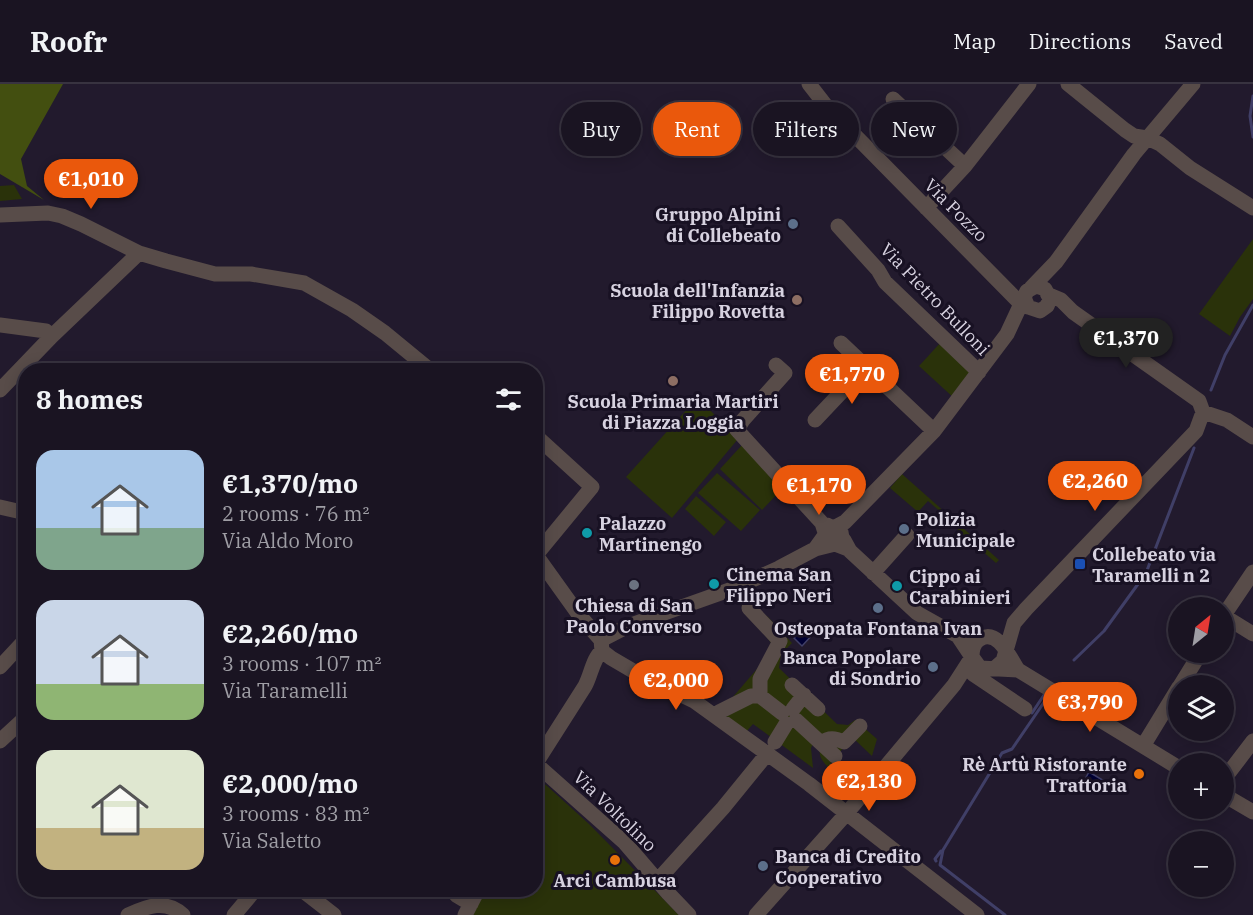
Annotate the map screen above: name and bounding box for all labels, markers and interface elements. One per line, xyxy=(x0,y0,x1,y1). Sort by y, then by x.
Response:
text: Roofr xyxy=(30,23,107,60)
text: Map xyxy=(953,27,996,55)
text: Directions xyxy=(1029,27,1131,55)
text: Saved xyxy=(1164,27,1223,55)
chip: Buy xyxy=(561,102,641,156)
chip: Rent xyxy=(653,102,741,156)
chip: Filters xyxy=(753,102,859,156)
chip: New xyxy=(871,102,957,156)
pin: €1,010 xyxy=(42,159,140,210)
text: €1,010 xyxy=(58,165,124,192)
street label: Via Pozzo xyxy=(919,173,993,247)
place label: Gruppo Alpini di Collebeato xyxy=(655,203,781,247)
marker: Gruppo Alpini di Collebeato xyxy=(786,217,800,231)
street label: Via Pietro Bulloni xyxy=(875,238,995,360)
place label: Scuola dell'Infanzia Filippo Rovetta xyxy=(610,279,785,323)
marker: Scuola dell'Infanzia Filippo Rovetta xyxy=(790,293,804,307)
pin: €1,370 xyxy=(1077,318,1175,369)
text: €1,370 xyxy=(1093,324,1159,351)
pin: €1,770 xyxy=(803,354,901,405)
text: €1,770 xyxy=(819,360,885,387)
marker: Scuola Primaria Martiri di Piazza Loggia xyxy=(666,374,680,388)
text: 8 homes xyxy=(36,382,143,416)
icon: filters xyxy=(492,383,525,416)
place label: Scuola Primaria Martiri di Piazza Loggia xyxy=(568,390,778,434)
pin: €2,260 xyxy=(1046,461,1144,512)
pin: €1,170 xyxy=(770,465,868,516)
text: €1,370/mo xyxy=(222,466,358,500)
text: €2,260 xyxy=(1062,467,1128,494)
text: €1,170 xyxy=(786,471,852,498)
icon: home xyxy=(84,474,156,546)
text: 2 rooms · 76 m² xyxy=(222,500,369,527)
place label: Polizia Municipale xyxy=(916,508,1015,552)
place label: Palazzo Martinengo xyxy=(599,512,702,556)
marker: Polizia Municipale xyxy=(897,522,911,536)
marker: Palazzo Martinengo xyxy=(580,526,594,540)
text: Via Aldo Moro xyxy=(222,527,353,554)
place label: Collebeato via Taramelli n 2 xyxy=(1092,543,1216,587)
marker: Collebeato via Taramelli n 2 xyxy=(1073,557,1087,571)
place label: Cinema San Filippo Neri xyxy=(726,563,832,607)
place label: Cippo ai Carabinieri xyxy=(909,565,1011,609)
marker: Cinema San Filippo Neri xyxy=(707,577,721,591)
marker: Chiesa di San Paolo Converso xyxy=(627,578,641,592)
marker: Cippo ai Carabinieri xyxy=(890,579,904,593)
place label: Chiesa di San Paolo Converso xyxy=(566,594,702,638)
north arrow xyxy=(1168,597,1234,663)
map controls xyxy=(1168,597,1234,897)
marker: Osteopata Fontana Ivan xyxy=(871,601,885,615)
text: €2,260/mo xyxy=(222,616,358,650)
place label: Osteopata Fontana Ivan xyxy=(774,617,982,640)
icon: home xyxy=(84,624,156,696)
place label: Banca Popolare di Sondrio xyxy=(783,646,921,690)
text: 3 rooms · 107 m² xyxy=(222,650,381,677)
pin: €2,000 xyxy=(627,660,725,711)
marker: Banca Popolare di Sondrio xyxy=(926,660,940,674)
text: €2,000 xyxy=(643,666,709,693)
button: layers xyxy=(1168,675,1234,741)
text: Via Taramelli xyxy=(222,677,348,704)
pin: €3,790 xyxy=(1041,682,1139,733)
text: €3,790 xyxy=(1057,688,1123,715)
place label: Rè Artù Ristorante Trattoria xyxy=(962,753,1127,797)
button: + xyxy=(1168,753,1234,819)
pin: €2,130 xyxy=(820,761,918,812)
text: €2,000/mo xyxy=(222,766,358,800)
street label: Via Voltolino xyxy=(569,766,661,856)
text: €2,130 xyxy=(836,767,902,794)
marker: Rè Artù Ristorante Trattoria xyxy=(1132,767,1146,781)
icon: home xyxy=(84,774,156,846)
text: 3 rooms · 83 m² xyxy=(222,800,369,827)
text: Via Saletto xyxy=(222,827,321,854)
button: − xyxy=(1168,831,1234,897)
place label: Banca di Credito Cooperativo xyxy=(775,845,921,889)
marker: Arci Cambusa xyxy=(608,853,622,867)
marker: Banca di Credito Cooperativo xyxy=(756,859,770,873)
place label: Arci Cambusa xyxy=(553,869,677,892)

